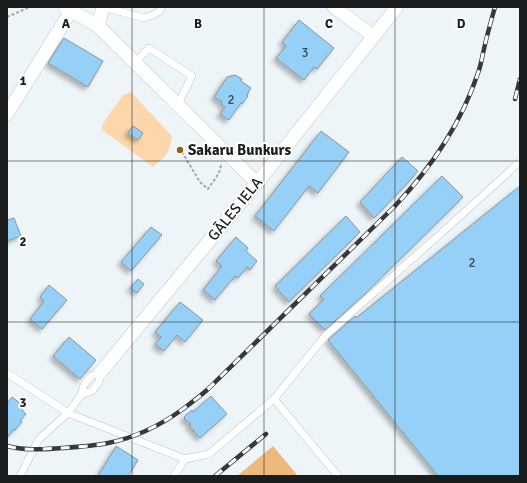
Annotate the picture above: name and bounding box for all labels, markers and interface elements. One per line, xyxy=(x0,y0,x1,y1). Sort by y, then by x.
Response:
text: A xyxy=(62,16,71,32)
text: B xyxy=(194,16,202,32)
text: C xyxy=(325,16,333,32)
text: D xyxy=(457,16,466,32)
house number: 3 xyxy=(301,45,309,61)
text: 1 xyxy=(19,73,27,89)
house number: 2 xyxy=(227,92,235,108)
place label: Sakaru Bunkurs xyxy=(188,141,292,159)
marker: Sakaru Bunkurs xyxy=(175,145,185,155)
street label: GĀLES IELA xyxy=(204,174,266,244)
text: 2 xyxy=(19,234,27,250)
house number: 2 xyxy=(468,255,476,271)
text: 3 xyxy=(19,395,27,411)

